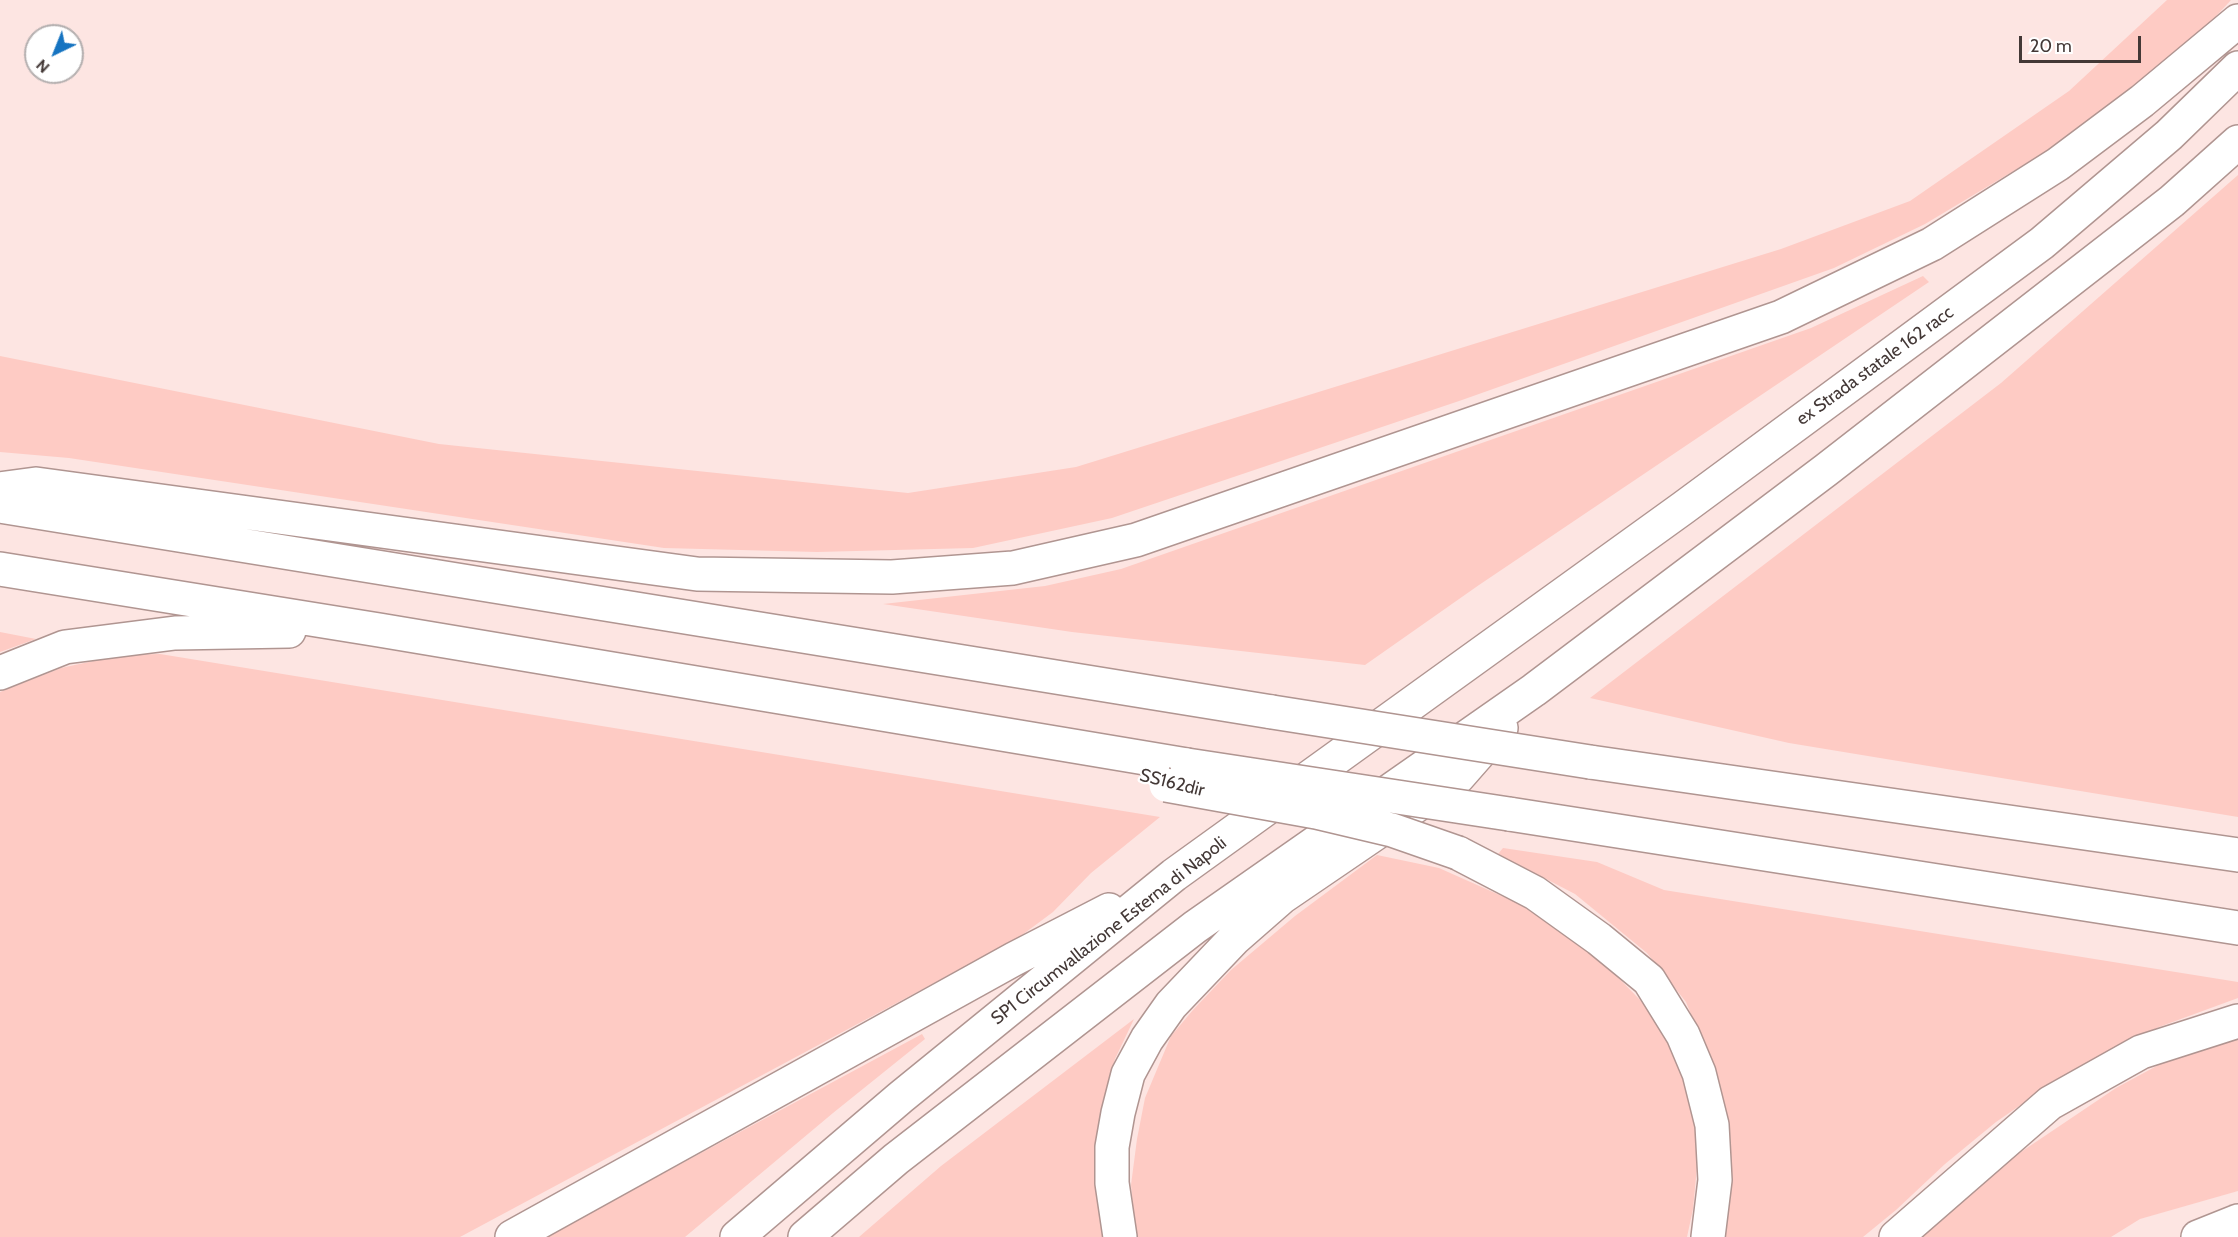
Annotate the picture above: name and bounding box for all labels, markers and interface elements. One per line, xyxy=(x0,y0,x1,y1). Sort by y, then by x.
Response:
north arrow xyxy=(24,24,84,84)
scale bar xyxy=(2022,24,2144,62)
text: 20 m xyxy=(2030,35,2072,57)
text: N xyxy=(32,55,53,77)
street label: ex Strada statale 162 racc xyxy=(1792,302,1958,430)
street label: SS162dir xyxy=(1137,765,1207,801)
street label: SP1 Circumvallazione Esterna di Napoli xyxy=(987,832,1231,1030)

